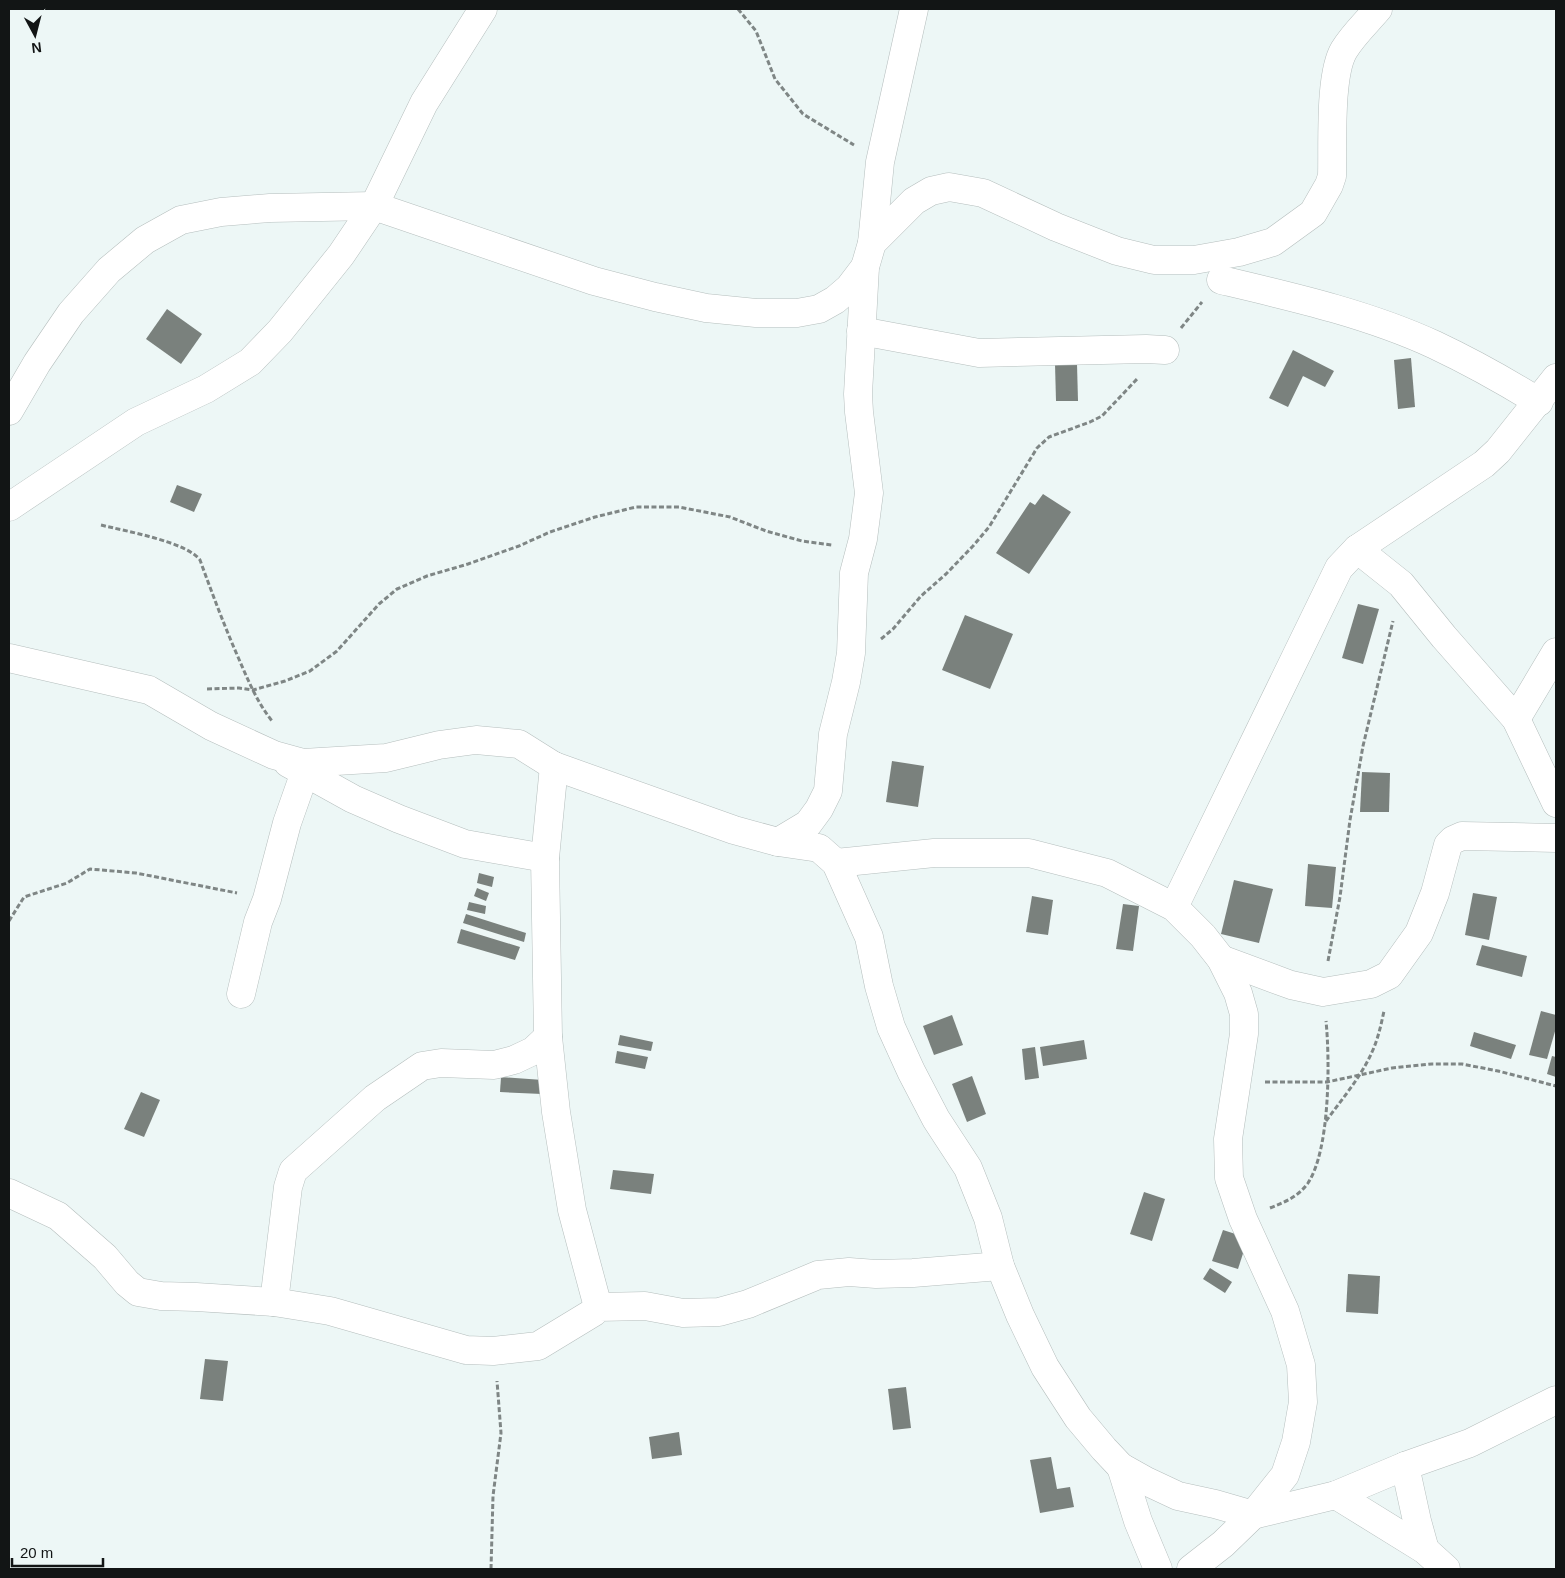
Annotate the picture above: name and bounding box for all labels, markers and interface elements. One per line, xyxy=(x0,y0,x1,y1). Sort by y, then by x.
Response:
north arrow xyxy=(10,10,60,60)
text: N xyxy=(31,39,43,56)
scale bar xyxy=(12,1536,104,1568)
text: 20 m xyxy=(20,1544,53,1561)

